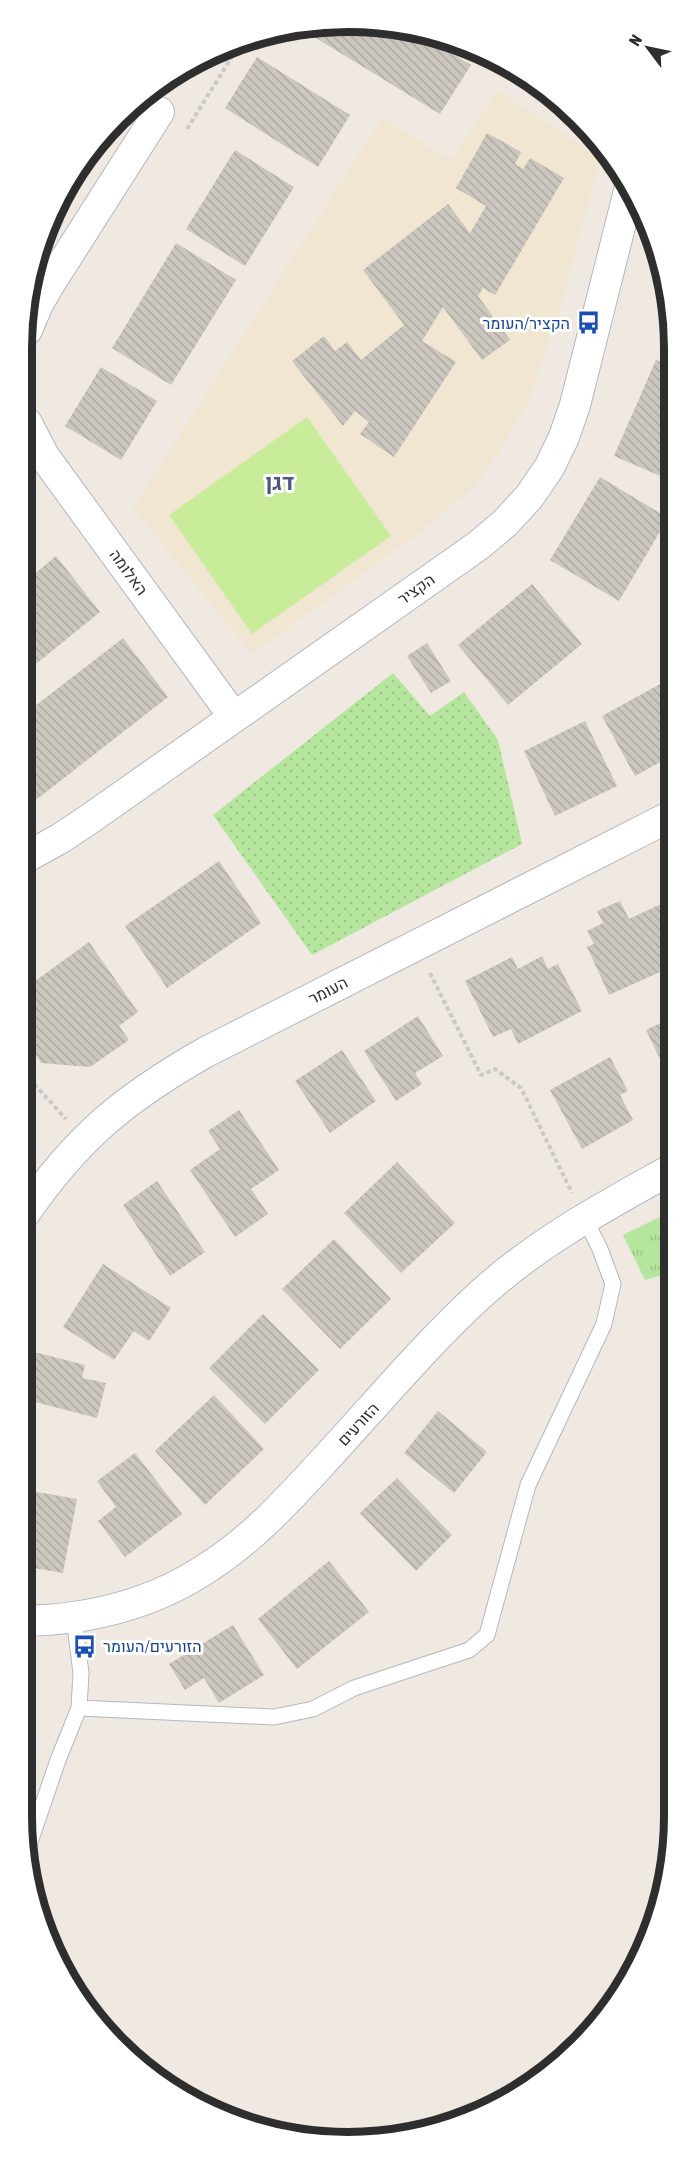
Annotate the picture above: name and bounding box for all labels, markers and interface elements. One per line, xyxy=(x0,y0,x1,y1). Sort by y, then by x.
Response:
north arrow xyxy=(618,18,678,78)
text: N xyxy=(625,31,645,49)
bus stop icon: הקציר/העומר xyxy=(575,310,601,336)
place label: הקציר/העומר xyxy=(482,314,570,332)
district label: דגן xyxy=(266,469,294,495)
street label: האלומה xyxy=(106,546,152,598)
street label: הקציר xyxy=(394,570,438,608)
street label: העומר xyxy=(305,973,351,1007)
street label: הזורעים xyxy=(334,1399,382,1449)
bus stop icon: הזורעים/העומר xyxy=(72,1633,98,1659)
place label: הזורעים/העומר xyxy=(103,1637,202,1655)

